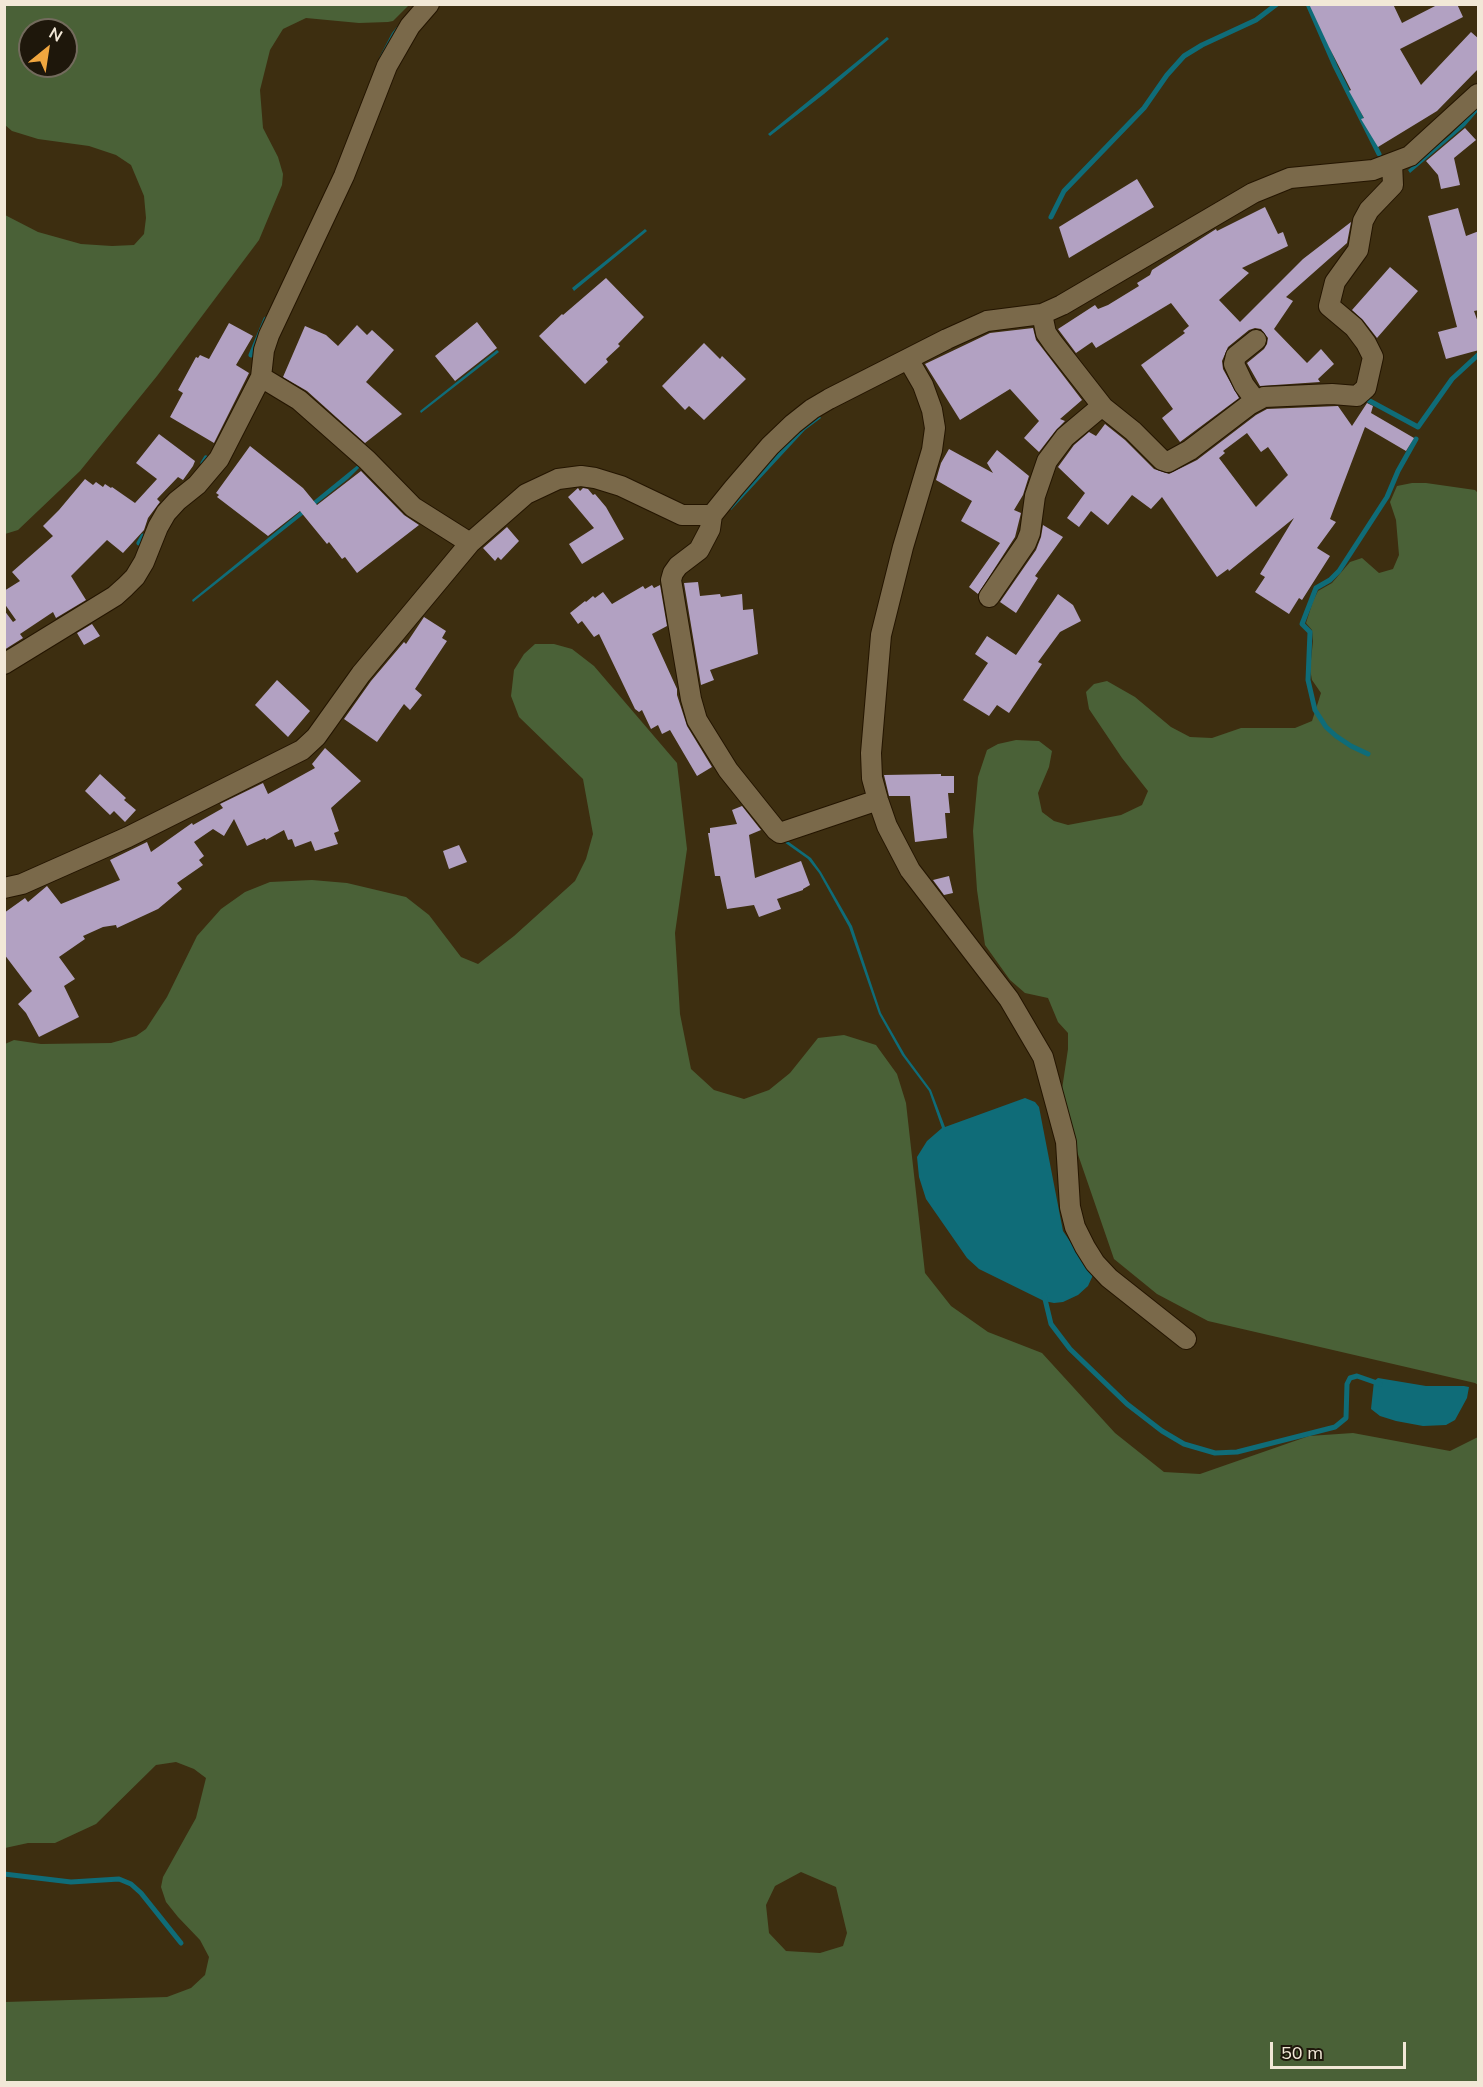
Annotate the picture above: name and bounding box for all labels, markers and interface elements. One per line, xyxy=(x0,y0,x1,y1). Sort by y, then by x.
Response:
north arrow xyxy=(18,18,78,78)
text: N xyxy=(46,22,66,46)
scale bar xyxy=(1273,2030,1410,2068)
text: 50 m xyxy=(1281,2041,1323,2064)

